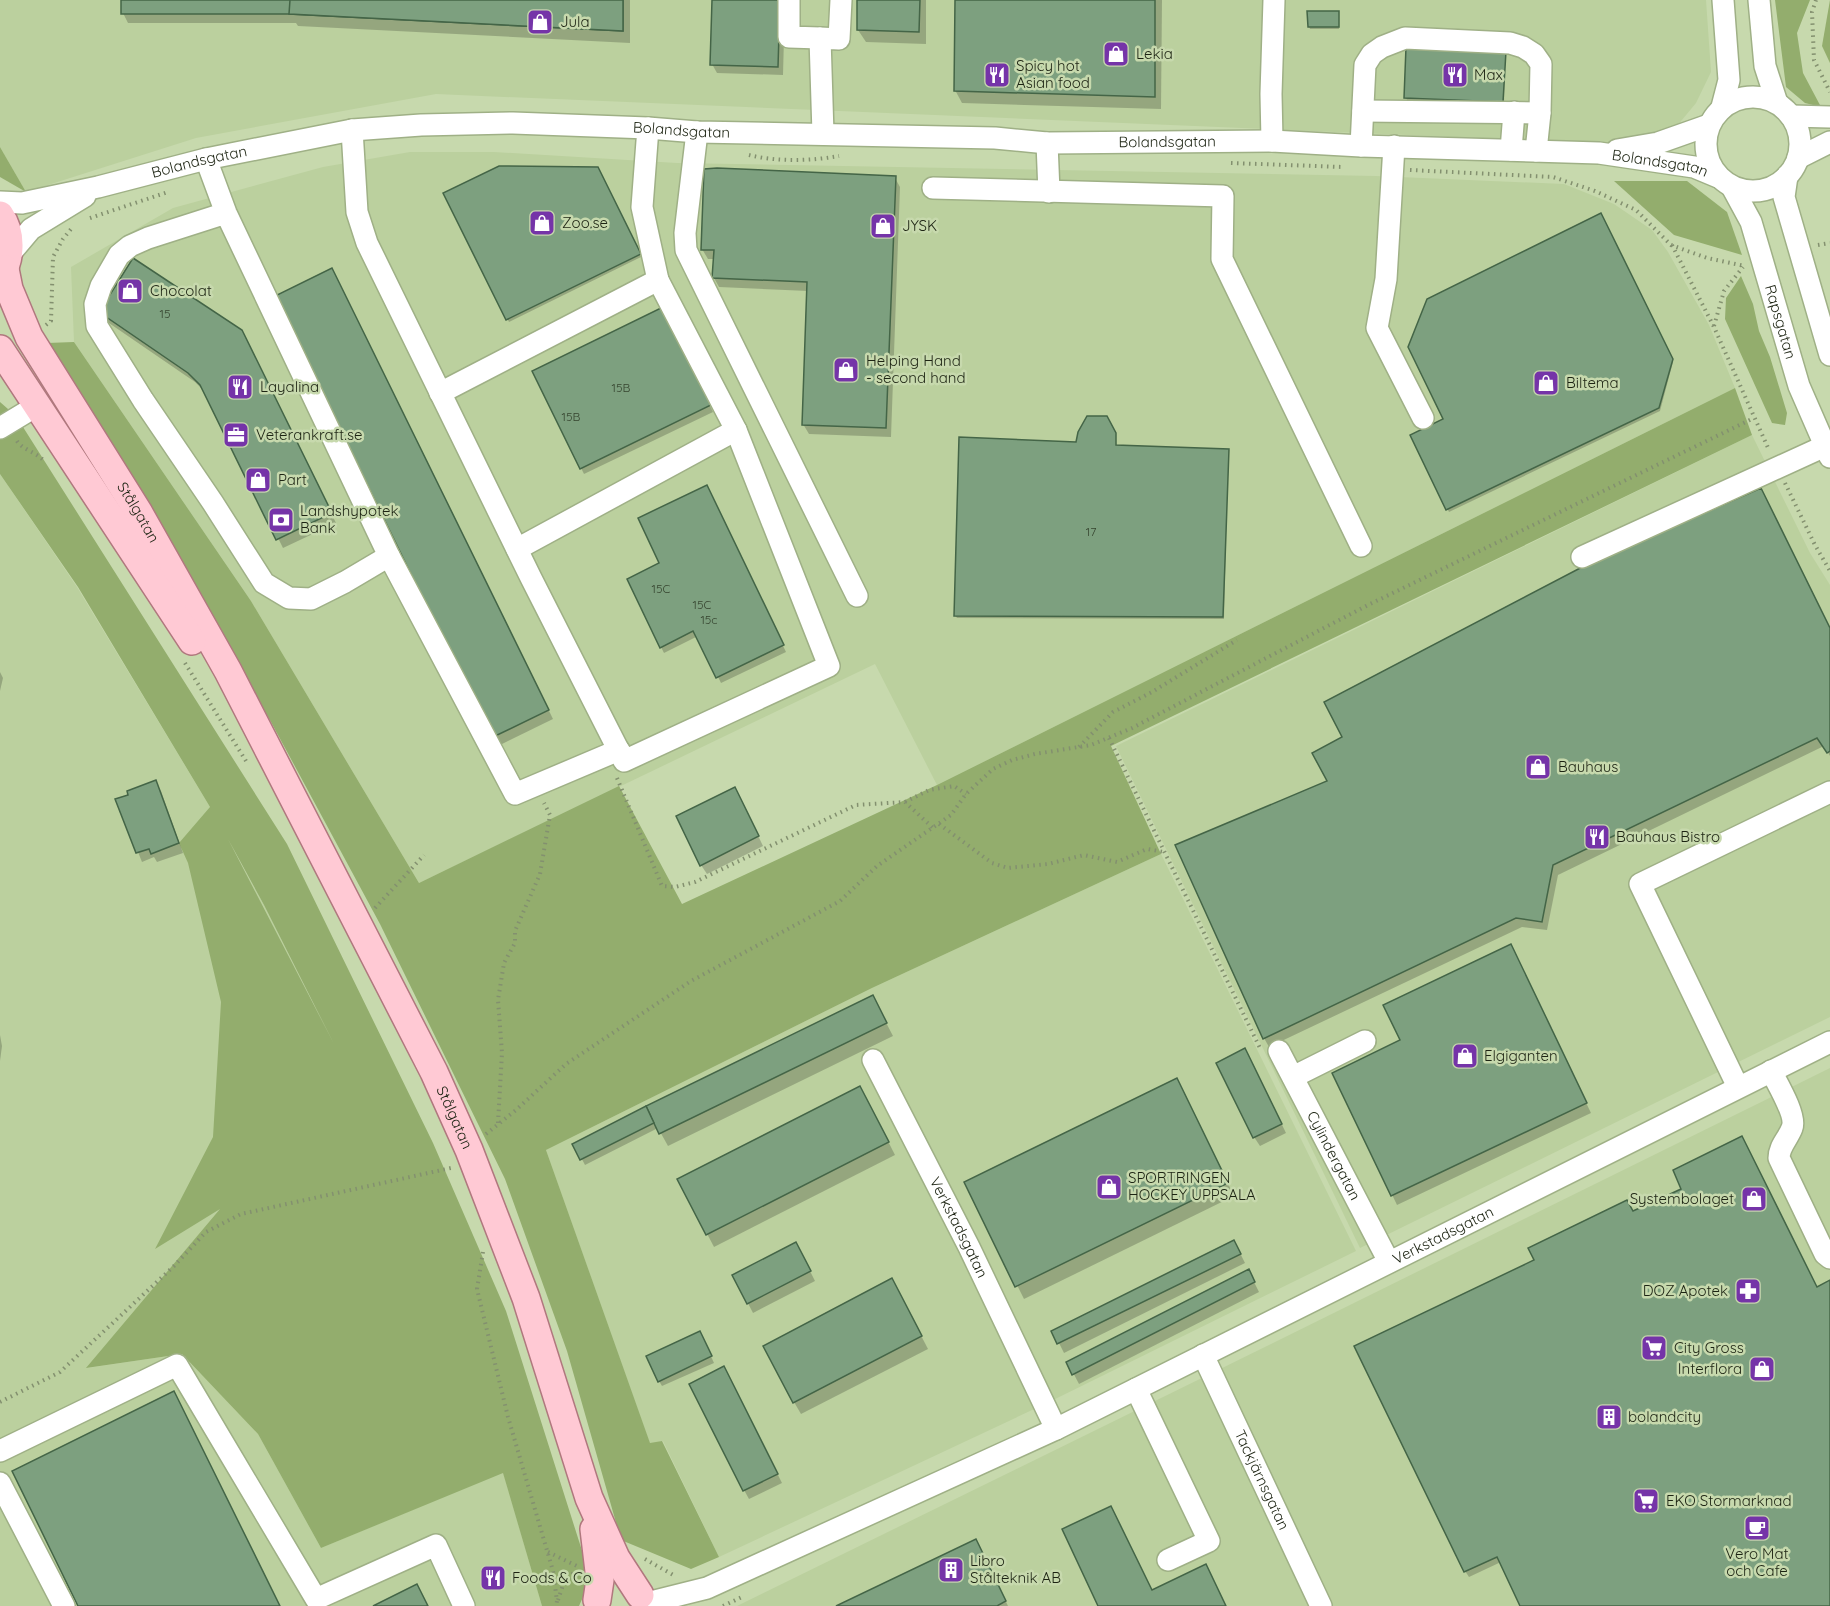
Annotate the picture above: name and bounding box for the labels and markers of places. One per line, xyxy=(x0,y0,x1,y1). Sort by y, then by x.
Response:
shop icon: Jula xyxy=(525,7,555,37)
place label: Jula xyxy=(560,12,590,31)
shop icon: Lekia xyxy=(1101,39,1131,69)
place label: Lekia xyxy=(1136,44,1173,63)
place label: Spicy hot Asian food xyxy=(1016,56,1090,92)
restaurant icon: Spicy hot Asian food xyxy=(982,60,1012,90)
restaurant icon: Max xyxy=(1440,60,1470,90)
place label: Max xyxy=(1474,65,1503,84)
shop icon: Zoo.se xyxy=(527,208,557,238)
shop icon: JYSK xyxy=(868,211,898,241)
place label: Zoo.se xyxy=(562,213,608,232)
place label: JYSK xyxy=(902,216,937,235)
shop icon: Chocolat xyxy=(115,276,145,306)
place label: Chocolat xyxy=(150,281,212,300)
place label: Helping Hand - second hand xyxy=(866,351,966,387)
shop icon: Helping Hand - second hand xyxy=(831,355,861,385)
shop icon: Biltema xyxy=(1531,368,1561,398)
restaurant icon: Layalina xyxy=(225,372,255,402)
place label: Biltema xyxy=(1566,373,1619,392)
place label: Layalina xyxy=(260,377,319,396)
office icon: Veterankraft.se xyxy=(221,420,251,450)
place label: Veterankraft.se xyxy=(256,425,362,444)
shop icon: Part xyxy=(243,465,273,495)
place label: Part xyxy=(278,470,307,489)
place label: Landshypotek Bank xyxy=(300,501,399,537)
bank icon: Landshypotek Bank xyxy=(266,505,296,535)
shop icon: Bauhaus xyxy=(1523,752,1553,782)
place label: Bauhaus xyxy=(1558,757,1618,776)
restaurant icon: Bauhaus Bistro xyxy=(1582,822,1612,852)
place label: Bauhaus Bistro xyxy=(1616,827,1720,846)
shop icon: Elgiganten xyxy=(1450,1041,1480,1071)
place label: Elgiganten xyxy=(1484,1046,1558,1065)
place label: SPORTRINGEN HOCKEY UPPSALA xyxy=(1128,1168,1256,1204)
shop icon: SPORTRINGEN HOCKEY UPPSALA xyxy=(1094,1172,1124,1202)
shop icon: Systembolaget xyxy=(1739,1184,1769,1214)
place label: Systembolaget xyxy=(1630,1189,1734,1208)
pharmacy icon: DOZ Apotek xyxy=(1733,1276,1763,1306)
place label: DOZ Apotek xyxy=(1643,1281,1728,1300)
supermarket icon: City Gross xyxy=(1639,1333,1669,1363)
place label: City Gross xyxy=(1674,1338,1744,1357)
shop icon: Interflora xyxy=(1747,1354,1777,1384)
place label: Interflora xyxy=(1678,1359,1742,1378)
building icon: bolandcity xyxy=(1594,1402,1624,1432)
place label: bolandcity xyxy=(1628,1407,1701,1426)
supermarket icon: EKO Stormarknad xyxy=(1631,1486,1661,1516)
place label: EKO Stormarknad xyxy=(1666,1491,1791,1510)
cafe icon: Vero Mat och Cafe xyxy=(1742,1513,1772,1543)
place label: Vero Mat och Cafe xyxy=(1725,1544,1789,1580)
place label: Libro Stålteknik AB xyxy=(970,1551,1061,1587)
building icon: Libro Stålteknik AB xyxy=(936,1555,966,1585)
restaurant icon: Foods & Co xyxy=(478,1563,508,1593)
place label: Foods & Co xyxy=(512,1568,592,1587)

